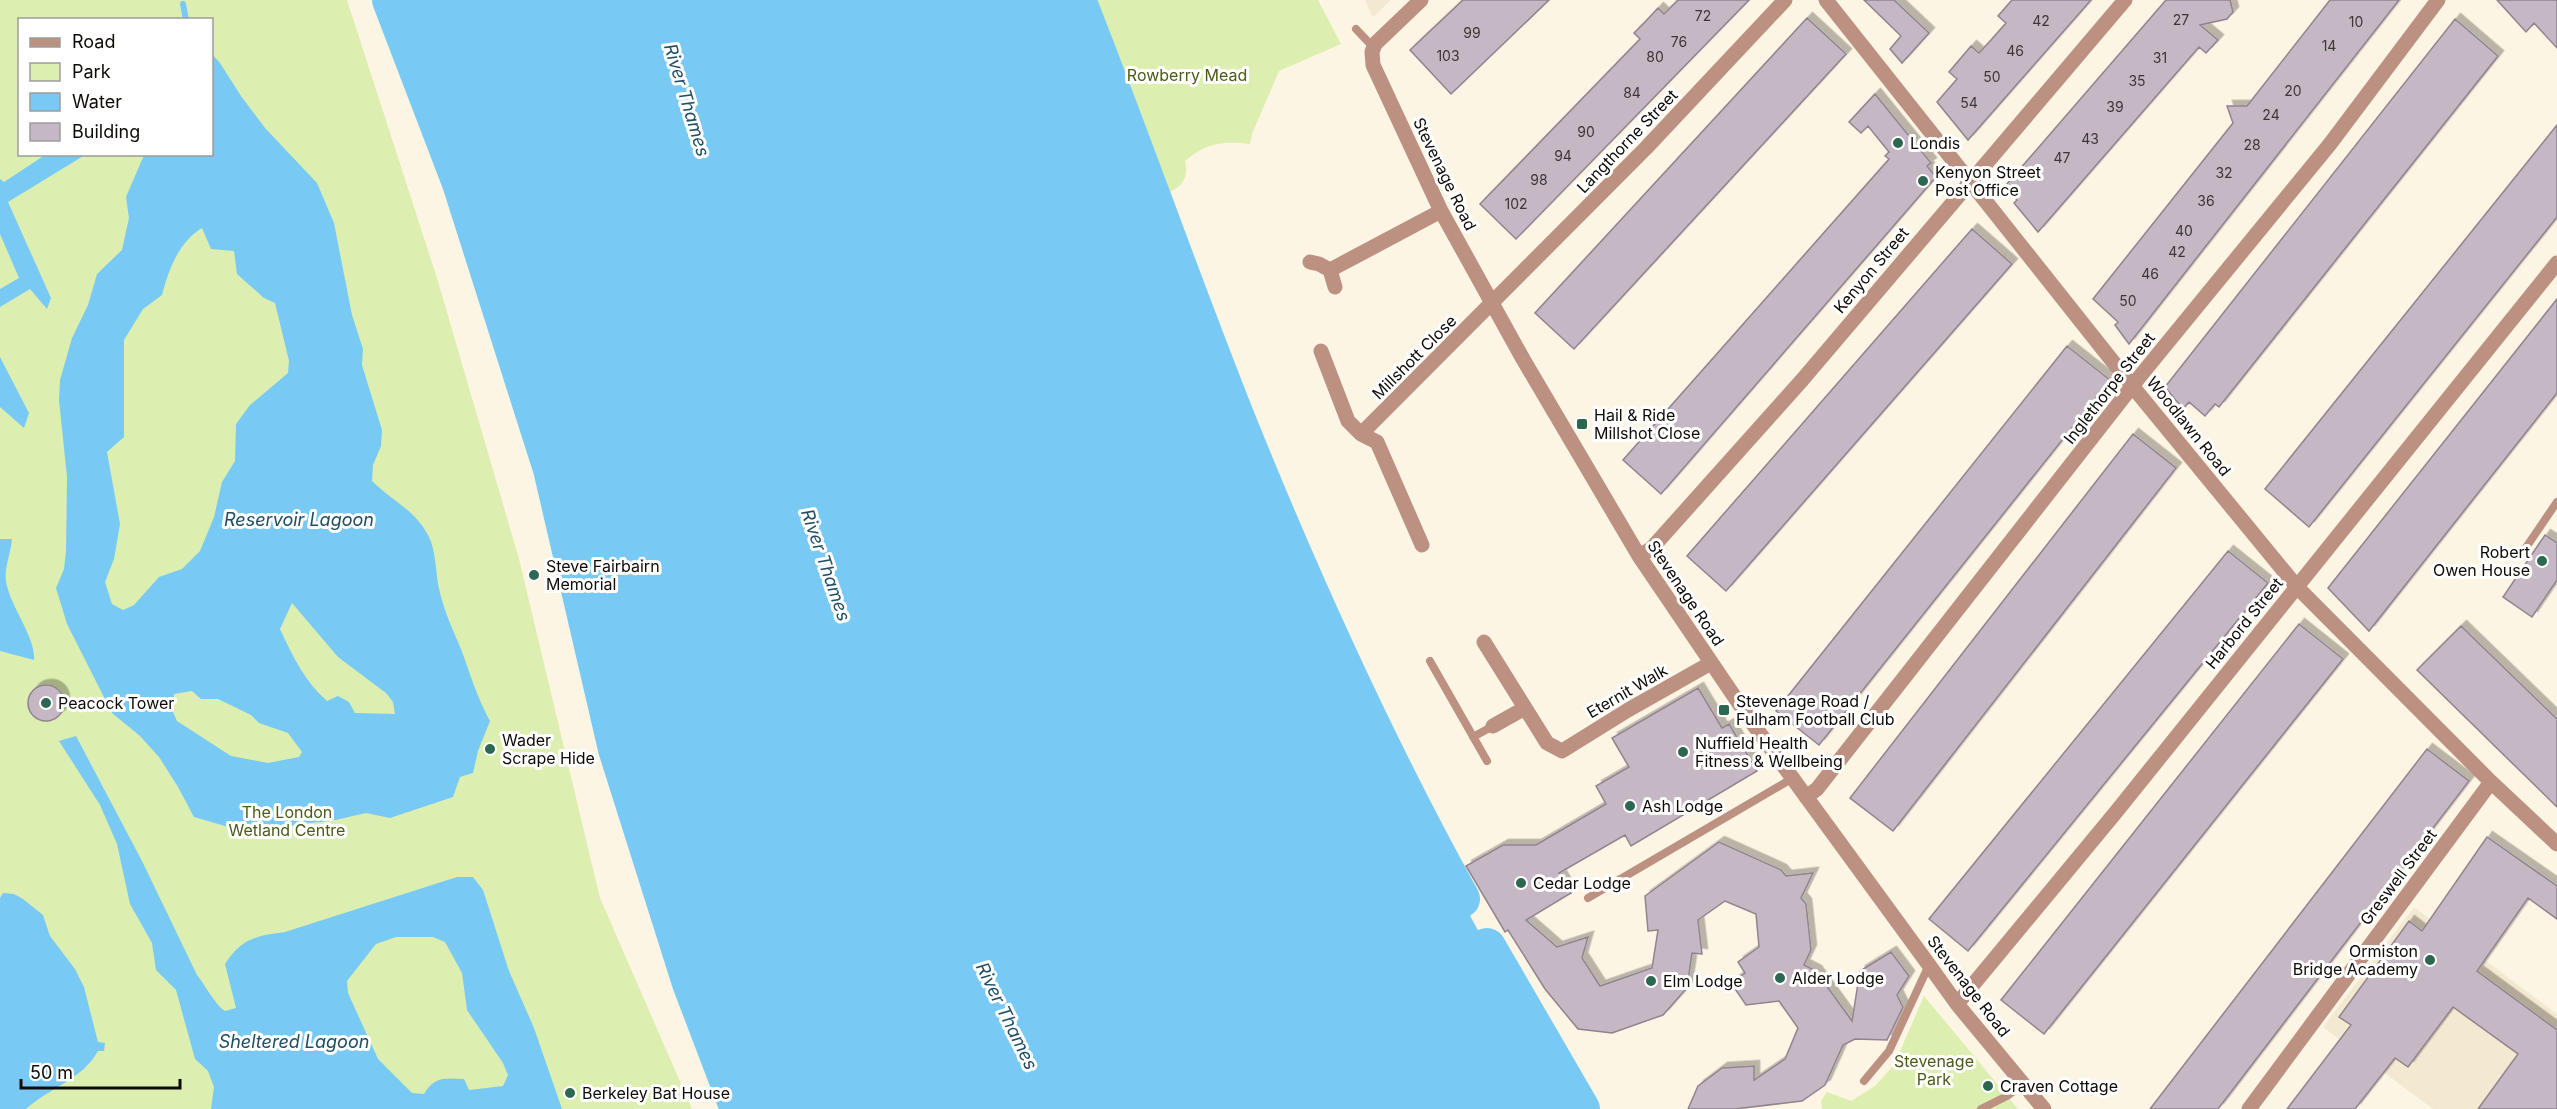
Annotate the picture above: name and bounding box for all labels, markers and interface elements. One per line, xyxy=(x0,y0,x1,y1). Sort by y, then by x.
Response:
house number: 72 xyxy=(1695,7,1711,24)
house number: 27 xyxy=(2173,11,2189,28)
house number: 42 xyxy=(2032,12,2050,29)
house number: 10 xyxy=(2349,13,2363,30)
legend xyxy=(18,18,213,156)
house number: 99 xyxy=(1463,24,1481,41)
text: Road xyxy=(72,31,115,52)
house number: 76 xyxy=(1671,33,1687,50)
house number: 14 xyxy=(2322,37,2336,54)
water label: River Thames xyxy=(660,41,714,159)
house number: 46 xyxy=(2006,42,2024,59)
house number: 103 xyxy=(1436,47,1460,64)
house number: 80 xyxy=(1646,48,1664,65)
house number: 31 xyxy=(2153,49,2167,66)
text: Park xyxy=(72,61,111,82)
park label: Rowberry Mead xyxy=(1127,65,1247,85)
house number: 50 xyxy=(1983,68,2001,85)
house number: 35 xyxy=(2128,72,2146,89)
house number: 20 xyxy=(2284,82,2302,99)
house number: 84 xyxy=(1623,84,1641,101)
street label: Langthorne Street xyxy=(1572,85,1682,197)
text: Water xyxy=(72,91,122,112)
house number: 54 xyxy=(1960,94,1978,111)
house number: 39 xyxy=(2106,98,2124,115)
house number: 24 xyxy=(2262,106,2280,123)
street label: Stevenage Road xyxy=(1409,114,1481,234)
text: Building xyxy=(72,121,140,142)
house number: 90 xyxy=(1577,123,1595,140)
house number: 43 xyxy=(2081,130,2099,147)
place label: Londis xyxy=(1910,133,1960,153)
marker: Londis xyxy=(1891,136,1905,150)
house number: 28 xyxy=(2243,136,2261,153)
house number: 94 xyxy=(1554,147,1572,164)
house number: 47 xyxy=(2054,149,2071,166)
place label: Kenyon Street Post Office xyxy=(1935,162,2041,200)
house number: 32 xyxy=(2215,164,2233,181)
house number: 98 xyxy=(1530,171,1548,188)
marker: Kenyon Street Post Office xyxy=(1916,174,1930,188)
house number: 36 xyxy=(2197,192,2215,209)
house number: 102 xyxy=(1504,195,1528,212)
house number: 40 xyxy=(2175,222,2193,239)
street label: Kenyon Street xyxy=(1829,223,1913,317)
house number: 42 xyxy=(2168,243,2186,260)
house number: 46 xyxy=(2141,265,2159,282)
house number: 50 xyxy=(2119,292,2137,309)
street label: Millshott Close xyxy=(1368,311,1460,403)
street label: Inglethorpe Street xyxy=(2059,328,2159,448)
street label: Woodlawn Road xyxy=(2143,372,2235,480)
place label: Hail & Ride Millshot Close xyxy=(1594,405,1700,443)
marker: Hail & Ride Millshot Close xyxy=(1575,417,1589,431)
water label: River Thames xyxy=(797,506,855,624)
water label: Reservoir Lagoon xyxy=(224,509,374,530)
street label: Stevenage Road xyxy=(1643,536,1729,650)
place label: Robert Owen House xyxy=(2433,542,2530,580)
marker: Robert Owen House xyxy=(2535,554,2549,568)
place label: Steve Fairbairn Memorial xyxy=(546,556,660,594)
marker: Steve Fairbairn Memorial xyxy=(527,568,541,582)
street label: Harbord Street xyxy=(2201,573,2287,673)
street label: Eternit Walk xyxy=(1583,660,1671,722)
place label: Stevenage Road / Fulham Football Club xyxy=(1736,691,1894,729)
place label: Peacock Tower xyxy=(58,693,174,713)
marker: Peacock Tower xyxy=(39,696,53,710)
marker: Stevenage Road / Fulham Football Club xyxy=(1717,703,1731,717)
place label: Wader Scrape Hide xyxy=(502,730,595,768)
place label: Nuffield Health Fitness & Wellbeing xyxy=(1695,733,1843,771)
marker: Wader Scrape Hide xyxy=(483,742,497,756)
marker: Nuffield Health Fitness & Wellbeing xyxy=(1676,745,1690,759)
place label: Ash Lodge xyxy=(1642,796,1723,816)
marker: Ash Lodge xyxy=(1623,799,1637,813)
park label: The London Wetland Centre xyxy=(229,802,345,840)
street label: Greswell Street xyxy=(2355,825,2441,929)
place label: Cedar Lodge xyxy=(1533,873,1631,893)
marker: Cedar Lodge xyxy=(1514,876,1528,890)
street label: Stevenage Road xyxy=(1923,931,2015,1041)
place label: Ormiston Bridge Academy xyxy=(2293,941,2418,979)
marker: Ormiston Bridge Academy xyxy=(2423,953,2437,967)
water label: River Thames xyxy=(972,959,1042,1073)
place label: Alder Lodge xyxy=(1792,968,1884,988)
place label: Elm Lodge xyxy=(1663,971,1743,991)
marker: Alder Lodge xyxy=(1773,971,1787,985)
marker: Elm Lodge xyxy=(1644,974,1658,988)
water label: Sheltered Lagoon xyxy=(219,1031,369,1052)
park label: Stevenage Park xyxy=(1894,1051,1974,1089)
scale bar xyxy=(21,1052,180,1090)
text: 50 m xyxy=(30,1062,73,1083)
place label: Craven Cottage xyxy=(2000,1076,2118,1096)
marker: Craven Cottage xyxy=(1981,1079,1995,1093)
place label: Berkeley Bat House xyxy=(582,1083,730,1103)
marker: Berkeley Bat House xyxy=(563,1086,577,1100)

